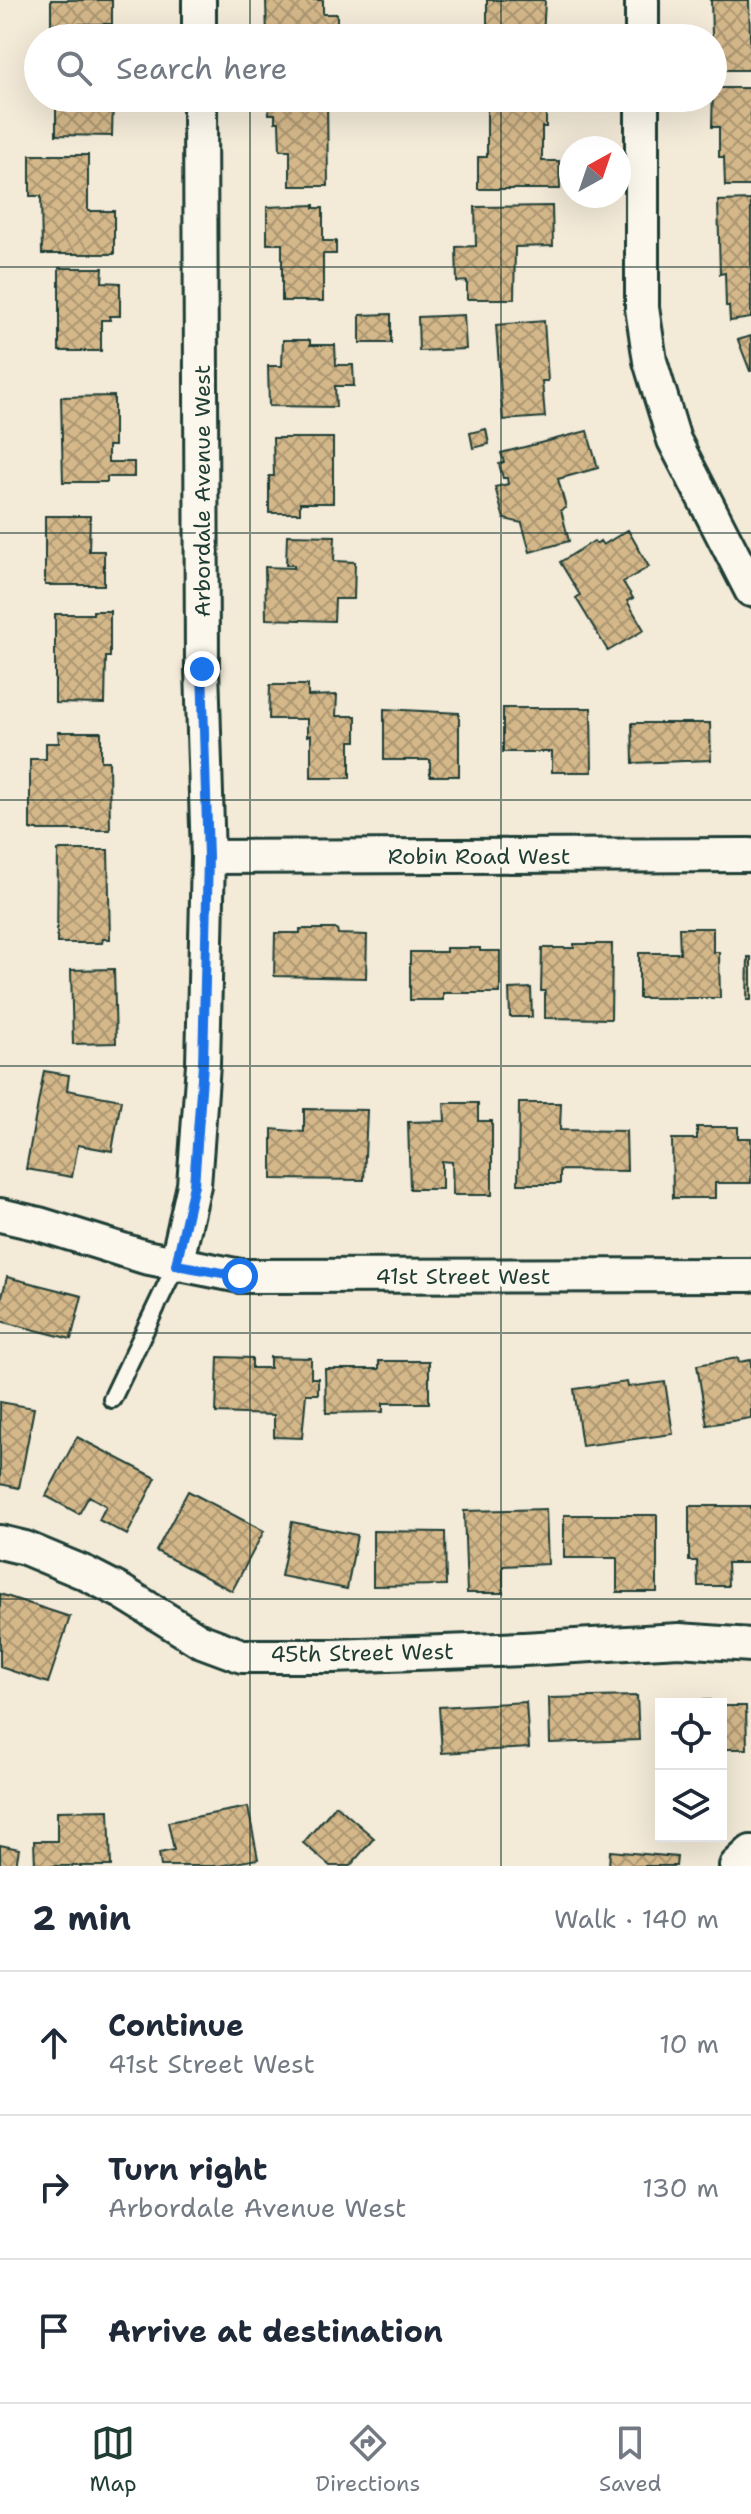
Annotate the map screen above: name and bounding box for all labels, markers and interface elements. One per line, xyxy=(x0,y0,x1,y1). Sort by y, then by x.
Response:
search box xyxy=(24,24,727,112)
icon: search xyxy=(52,46,96,90)
text: Search here xyxy=(116,48,287,89)
north arrow xyxy=(559,136,631,208)
street label: Arbordale Avenue West xyxy=(188,365,217,617)
route end xyxy=(184,651,220,687)
street label: Robin Road West xyxy=(388,842,570,871)
route start xyxy=(222,1258,258,1294)
street label: 41st Street West xyxy=(376,1262,550,1291)
street label: 45th Street West xyxy=(270,1637,454,1669)
map controls xyxy=(655,1698,727,1842)
button: locate xyxy=(655,1698,727,1770)
button: layers xyxy=(655,1770,727,1842)
text: 2 min xyxy=(32,1895,131,1941)
text: Walk · 140 m xyxy=(554,1901,719,1936)
text: Continue xyxy=(108,2005,244,2046)
icon: ahead xyxy=(32,2021,76,2065)
text: 10 m xyxy=(659,2026,719,2061)
text: 41st Street West xyxy=(108,2046,315,2081)
text: Turn right xyxy=(108,2149,267,2190)
icon: right xyxy=(32,2165,76,2209)
text: 130 m xyxy=(642,2170,719,2205)
text: Arbordale Avenue West xyxy=(108,2190,406,2225)
icon: arrive xyxy=(32,2309,76,2353)
text: Arrive at destination xyxy=(108,2311,443,2352)
tab: Map xyxy=(89,2421,137,2498)
tab: Directions xyxy=(315,2421,420,2498)
tab: Saved xyxy=(599,2421,662,2498)

